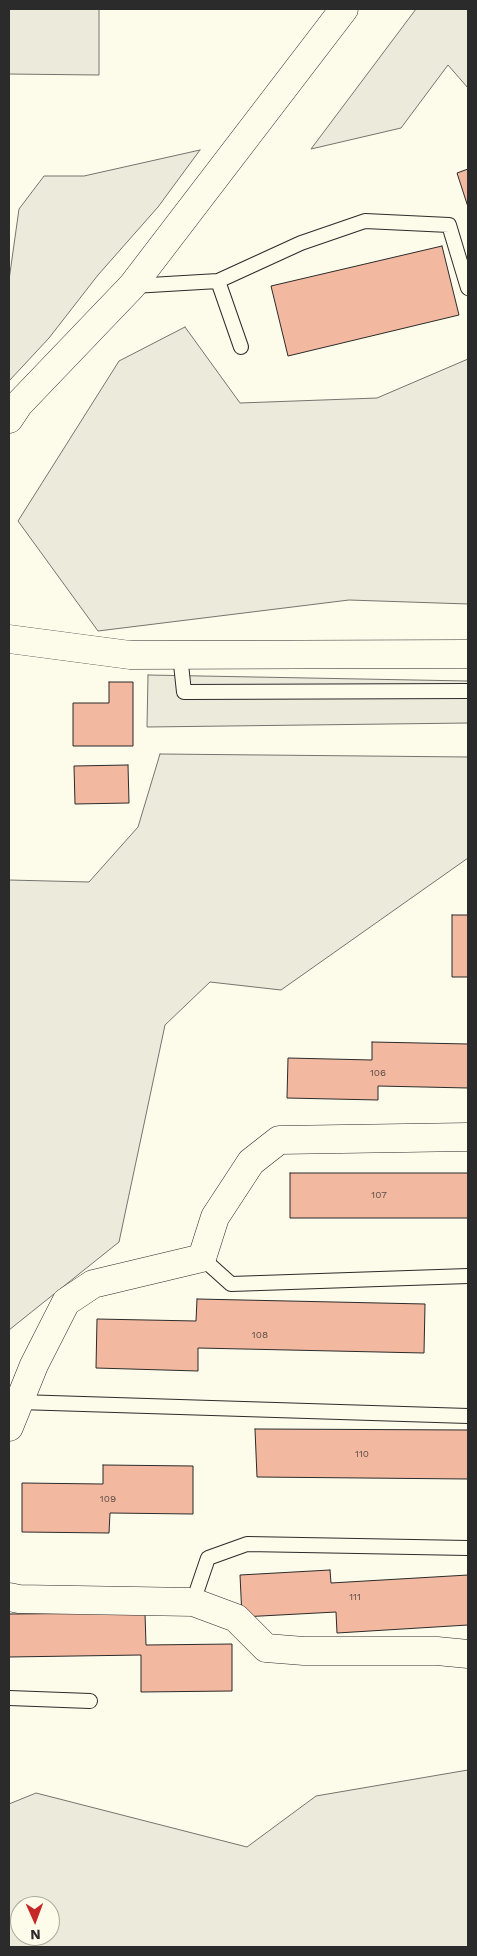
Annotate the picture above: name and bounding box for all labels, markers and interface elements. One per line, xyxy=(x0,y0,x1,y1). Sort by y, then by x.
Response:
house number: 106 xyxy=(370,1067,386,1079)
house number: 107 xyxy=(371,1189,387,1201)
house number: 108 xyxy=(252,1329,268,1341)
house number: 110 xyxy=(355,1448,369,1460)
house number: 109 xyxy=(100,1493,116,1505)
house number: 111 xyxy=(349,1591,361,1603)
north arrow xyxy=(10,1896,60,1946)
text: N xyxy=(30,1927,41,1943)

